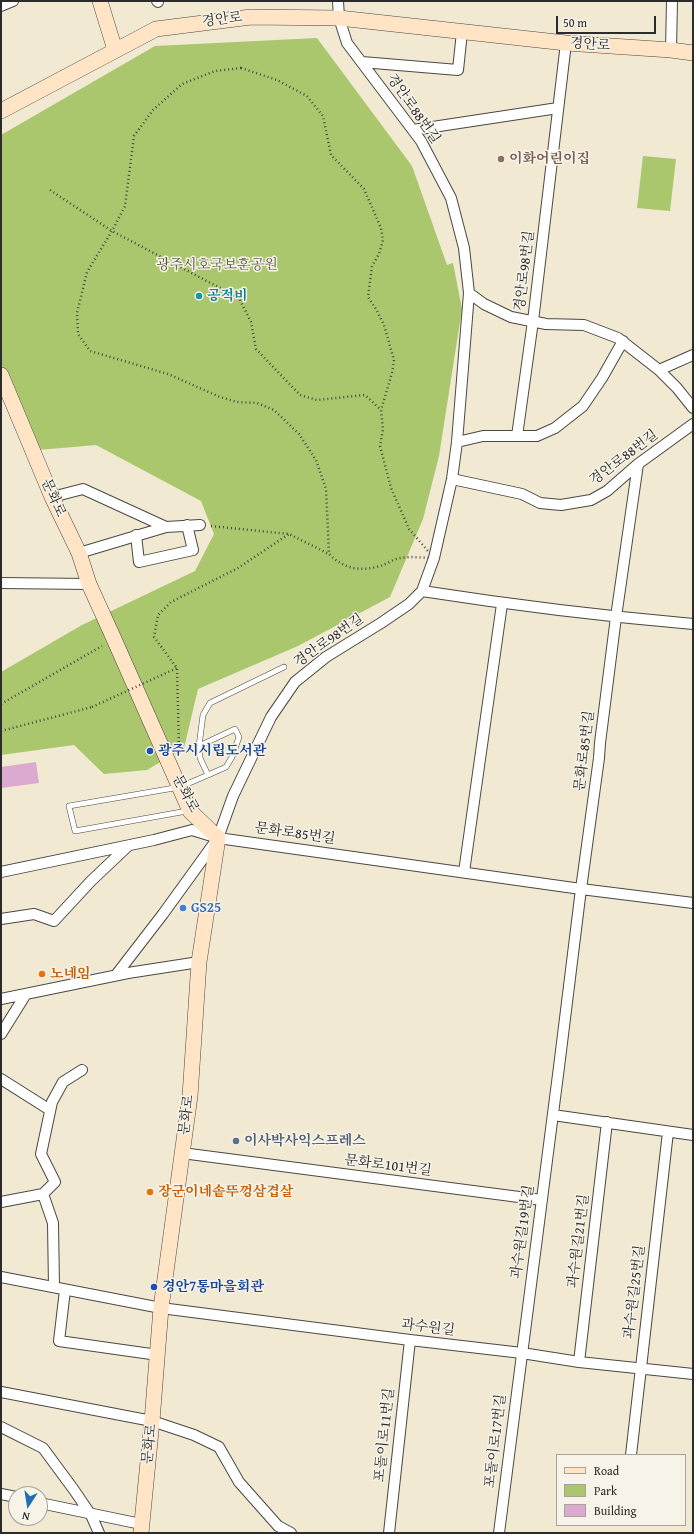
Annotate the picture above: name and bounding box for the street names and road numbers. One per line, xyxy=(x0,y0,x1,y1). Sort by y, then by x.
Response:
street label: 경안로 xyxy=(201,9,243,31)
street label: 경안로 xyxy=(569,35,611,55)
street label: 경안로88번길 xyxy=(383,71,443,147)
street label: 경안로98번길 xyxy=(512,230,538,312)
street label: 경안로88번길 xyxy=(587,427,661,489)
street label: 문화로 xyxy=(37,476,69,520)
street label: 경안로98번길 xyxy=(291,611,367,671)
street label: 문화로85번길 xyxy=(572,710,598,792)
street label: 문화로 xyxy=(168,772,202,816)
street label: 문화로85번길 xyxy=(254,820,336,848)
street label: 문화로 xyxy=(176,1094,198,1136)
street label: 문화로101번길 xyxy=(343,1152,433,1180)
street label: 과수원길19번길 xyxy=(508,1184,538,1280)
street label: 과수원길21번길 xyxy=(565,1193,593,1289)
street label: 과수원길25번길 xyxy=(621,1244,649,1340)
street label: 과수원길 xyxy=(400,1316,456,1340)
street label: 포돌이로11번길 xyxy=(372,1387,398,1483)
street label: 포돌이로17번길 xyxy=(482,1393,510,1489)
street label: 문화로 xyxy=(140,1423,160,1465)

